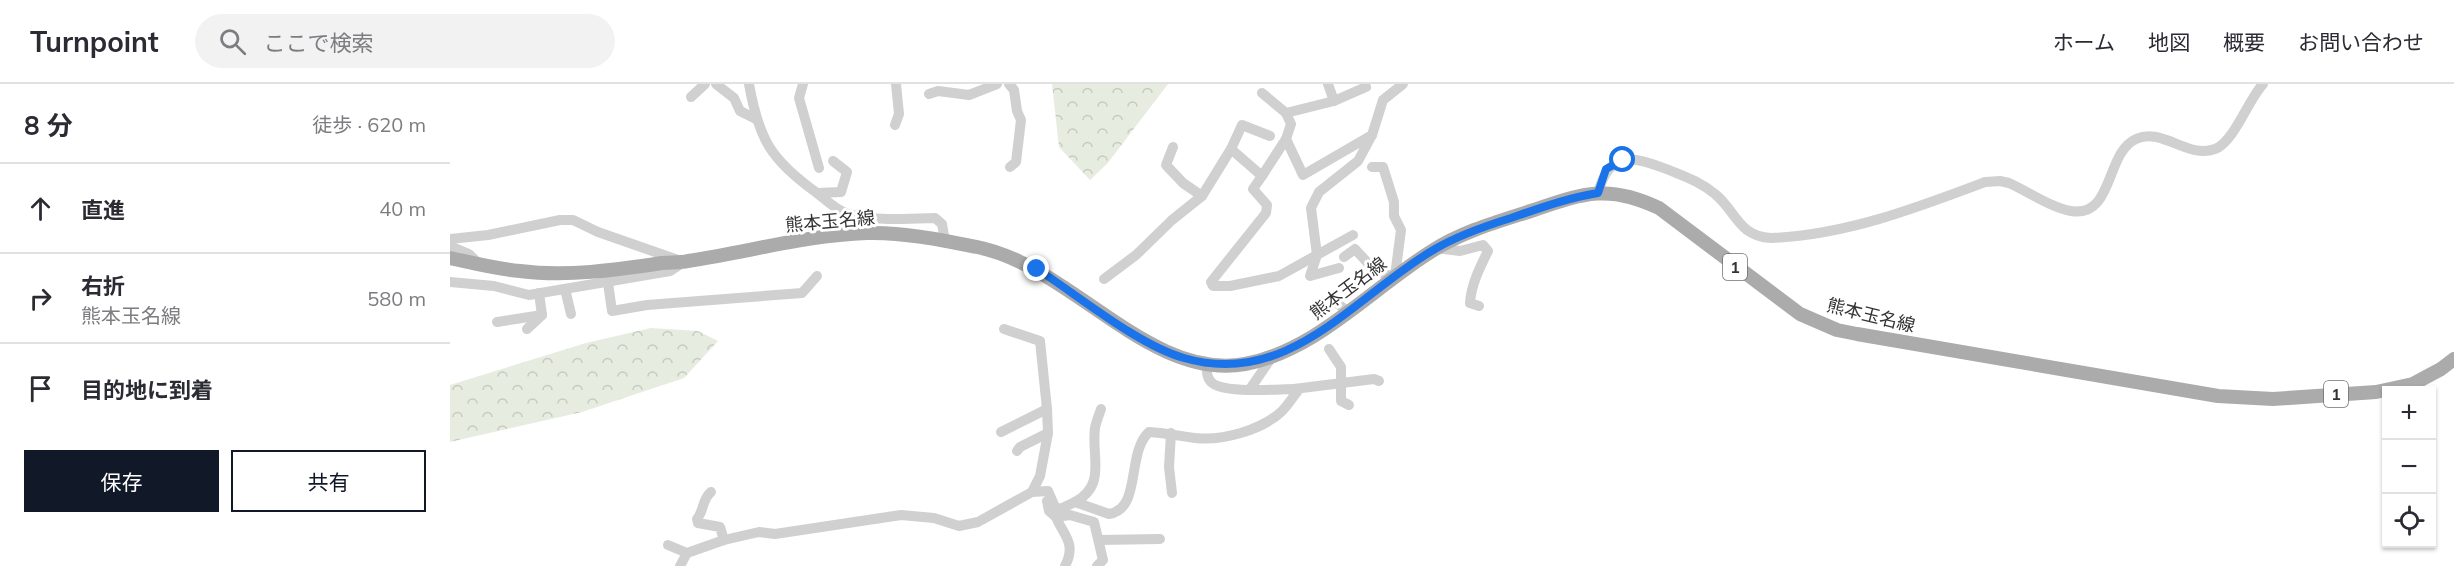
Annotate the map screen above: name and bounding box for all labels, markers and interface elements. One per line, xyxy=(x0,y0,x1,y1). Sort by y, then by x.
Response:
search box xyxy=(195,14,615,68)
text: Turnpoint xyxy=(30,24,159,59)
icon: search xyxy=(216,25,249,58)
text: ここで検索 xyxy=(264,29,374,57)
text: ホーム xyxy=(2053,29,2115,55)
text: 地図 xyxy=(2148,29,2190,55)
text: 概要 xyxy=(2223,29,2265,55)
text: お問い合わせ xyxy=(2298,29,2424,55)
text: 8 分 xyxy=(24,109,73,142)
text: 徒歩 · 620 m xyxy=(312,112,426,137)
route start xyxy=(1609,146,1635,172)
icon: ahead xyxy=(24,192,57,225)
text: 直進 xyxy=(81,196,125,224)
text: 40 m xyxy=(379,196,426,221)
street label: 熊本玉名線 xyxy=(784,206,876,236)
street label: 熊本玉名線 xyxy=(1305,252,1391,324)
road number: 1 xyxy=(1723,254,1747,280)
route end xyxy=(1023,255,1049,281)
text: 右折 xyxy=(81,272,125,300)
icon: right xyxy=(24,282,57,315)
text: 580 m xyxy=(367,286,426,311)
street label: 熊本玉名線 xyxy=(1825,293,1917,337)
text: 熊本玉名線 xyxy=(81,303,181,328)
icon: arrive xyxy=(24,372,57,405)
text: 目的地に到着 xyxy=(81,376,213,404)
road number: 1 xyxy=(2324,381,2348,407)
map controls xyxy=(2382,386,2436,548)
button: + xyxy=(2382,386,2436,440)
button: − xyxy=(2382,440,2436,494)
button: 保存 xyxy=(24,450,219,512)
button: 共有 xyxy=(231,450,426,512)
button: locate xyxy=(2382,494,2436,548)

